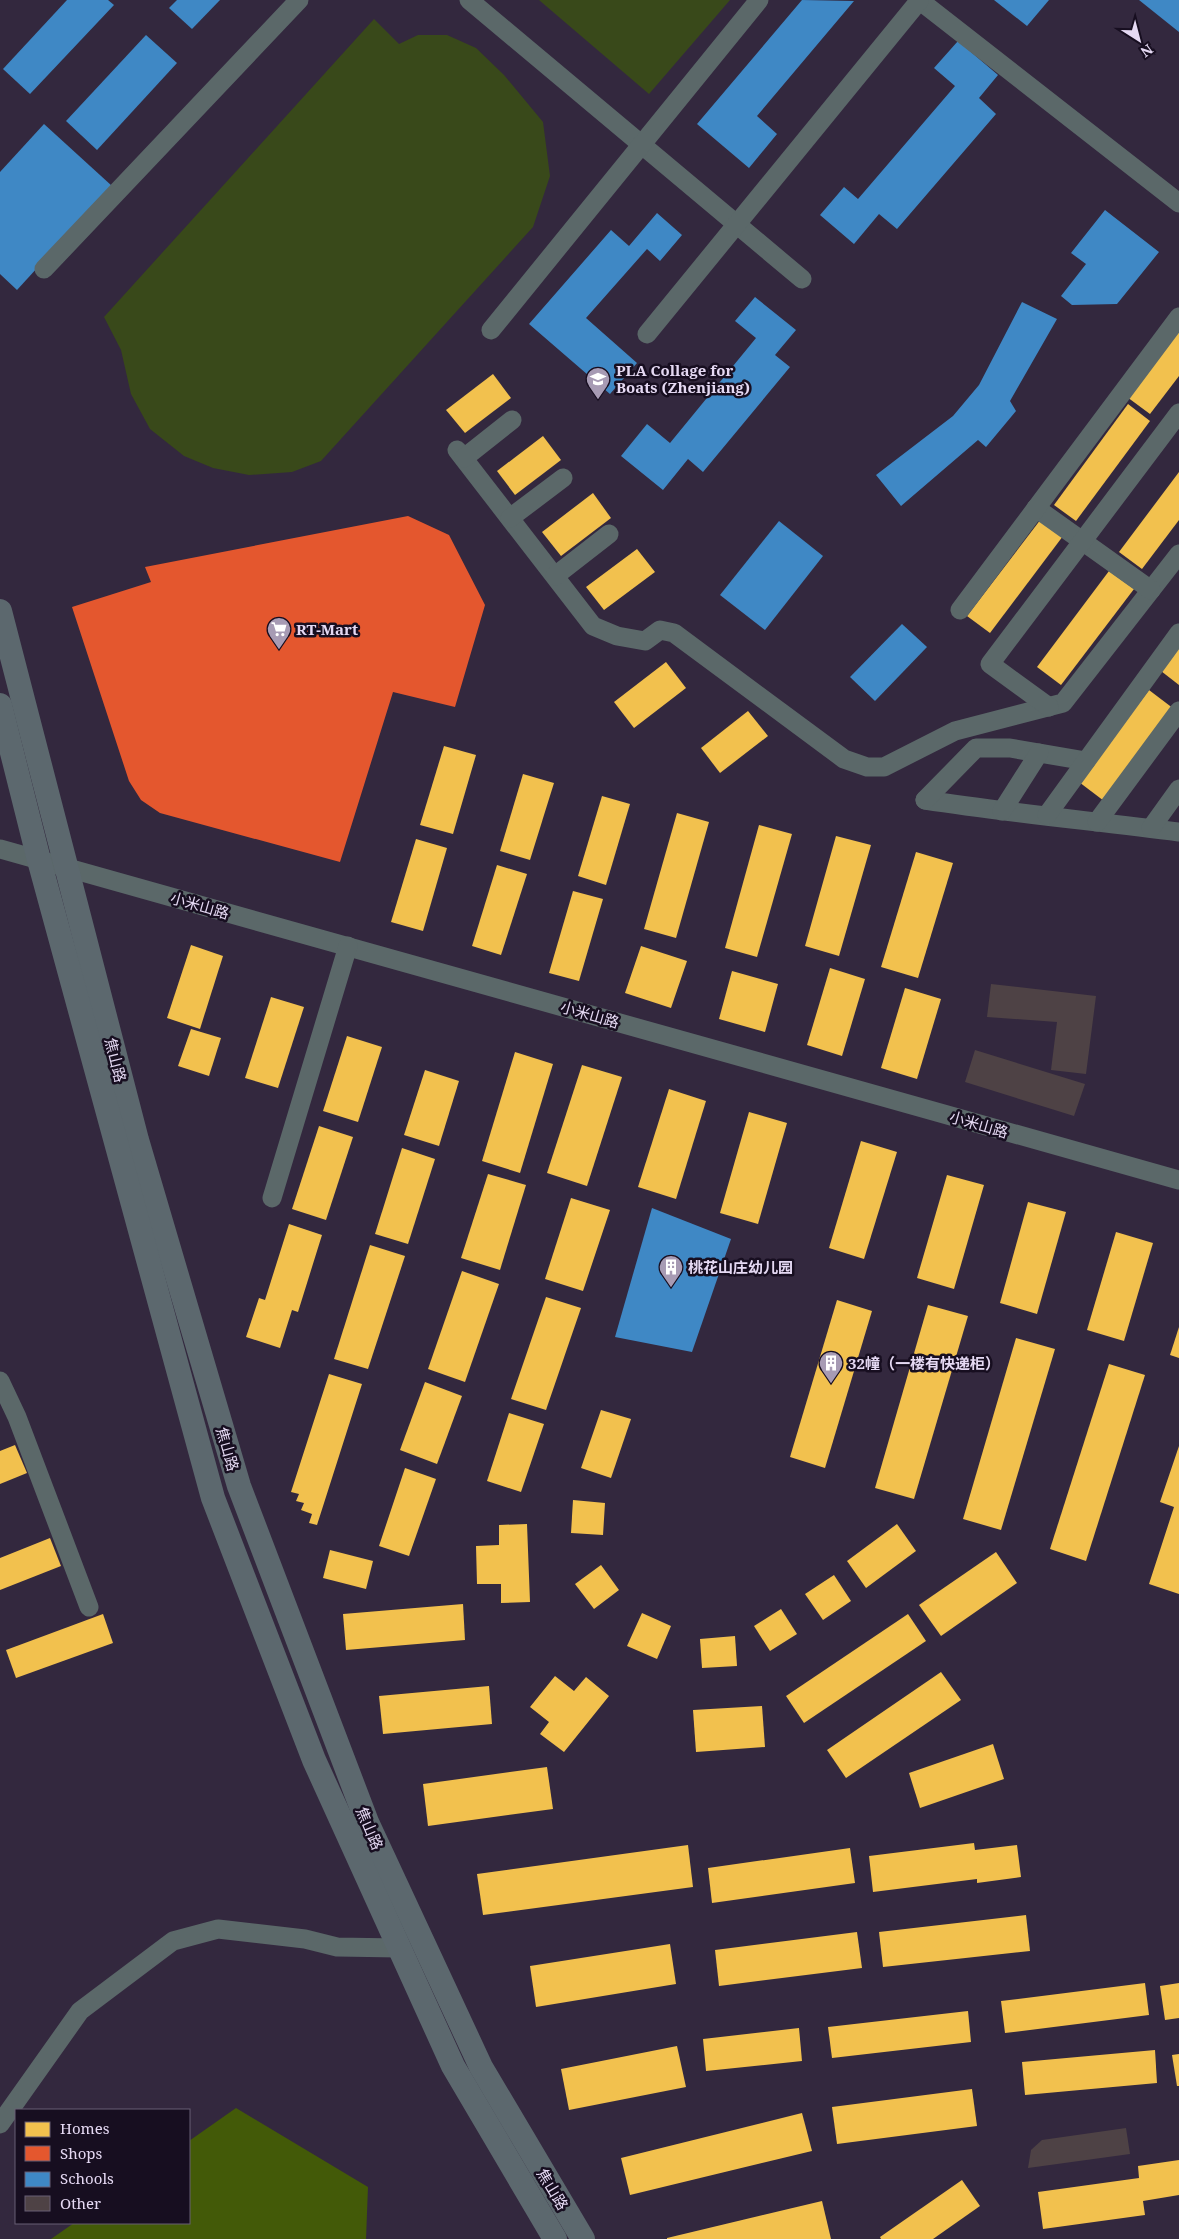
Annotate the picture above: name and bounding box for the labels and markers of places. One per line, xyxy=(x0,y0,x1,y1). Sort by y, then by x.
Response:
place label: PLA Collage for Boats (Zhenjiang) xyxy=(616,360,750,397)
school or university icon: PLA Collage for Boats (Zhenjiang) xyxy=(585,366,611,400)
supermarket icon: RT-Mart xyxy=(266,616,292,650)
place label: RT-Mart xyxy=(296,619,358,639)
building icon: 桃花山庄幼儿园 xyxy=(658,1254,684,1288)
place label: 桃花山庄幼儿园 xyxy=(688,1257,793,1277)
building icon: 32幢（一楼有快递柜） xyxy=(818,1350,844,1384)
place label: 32幢（一楼有快递柜） xyxy=(848,1353,1000,1373)

